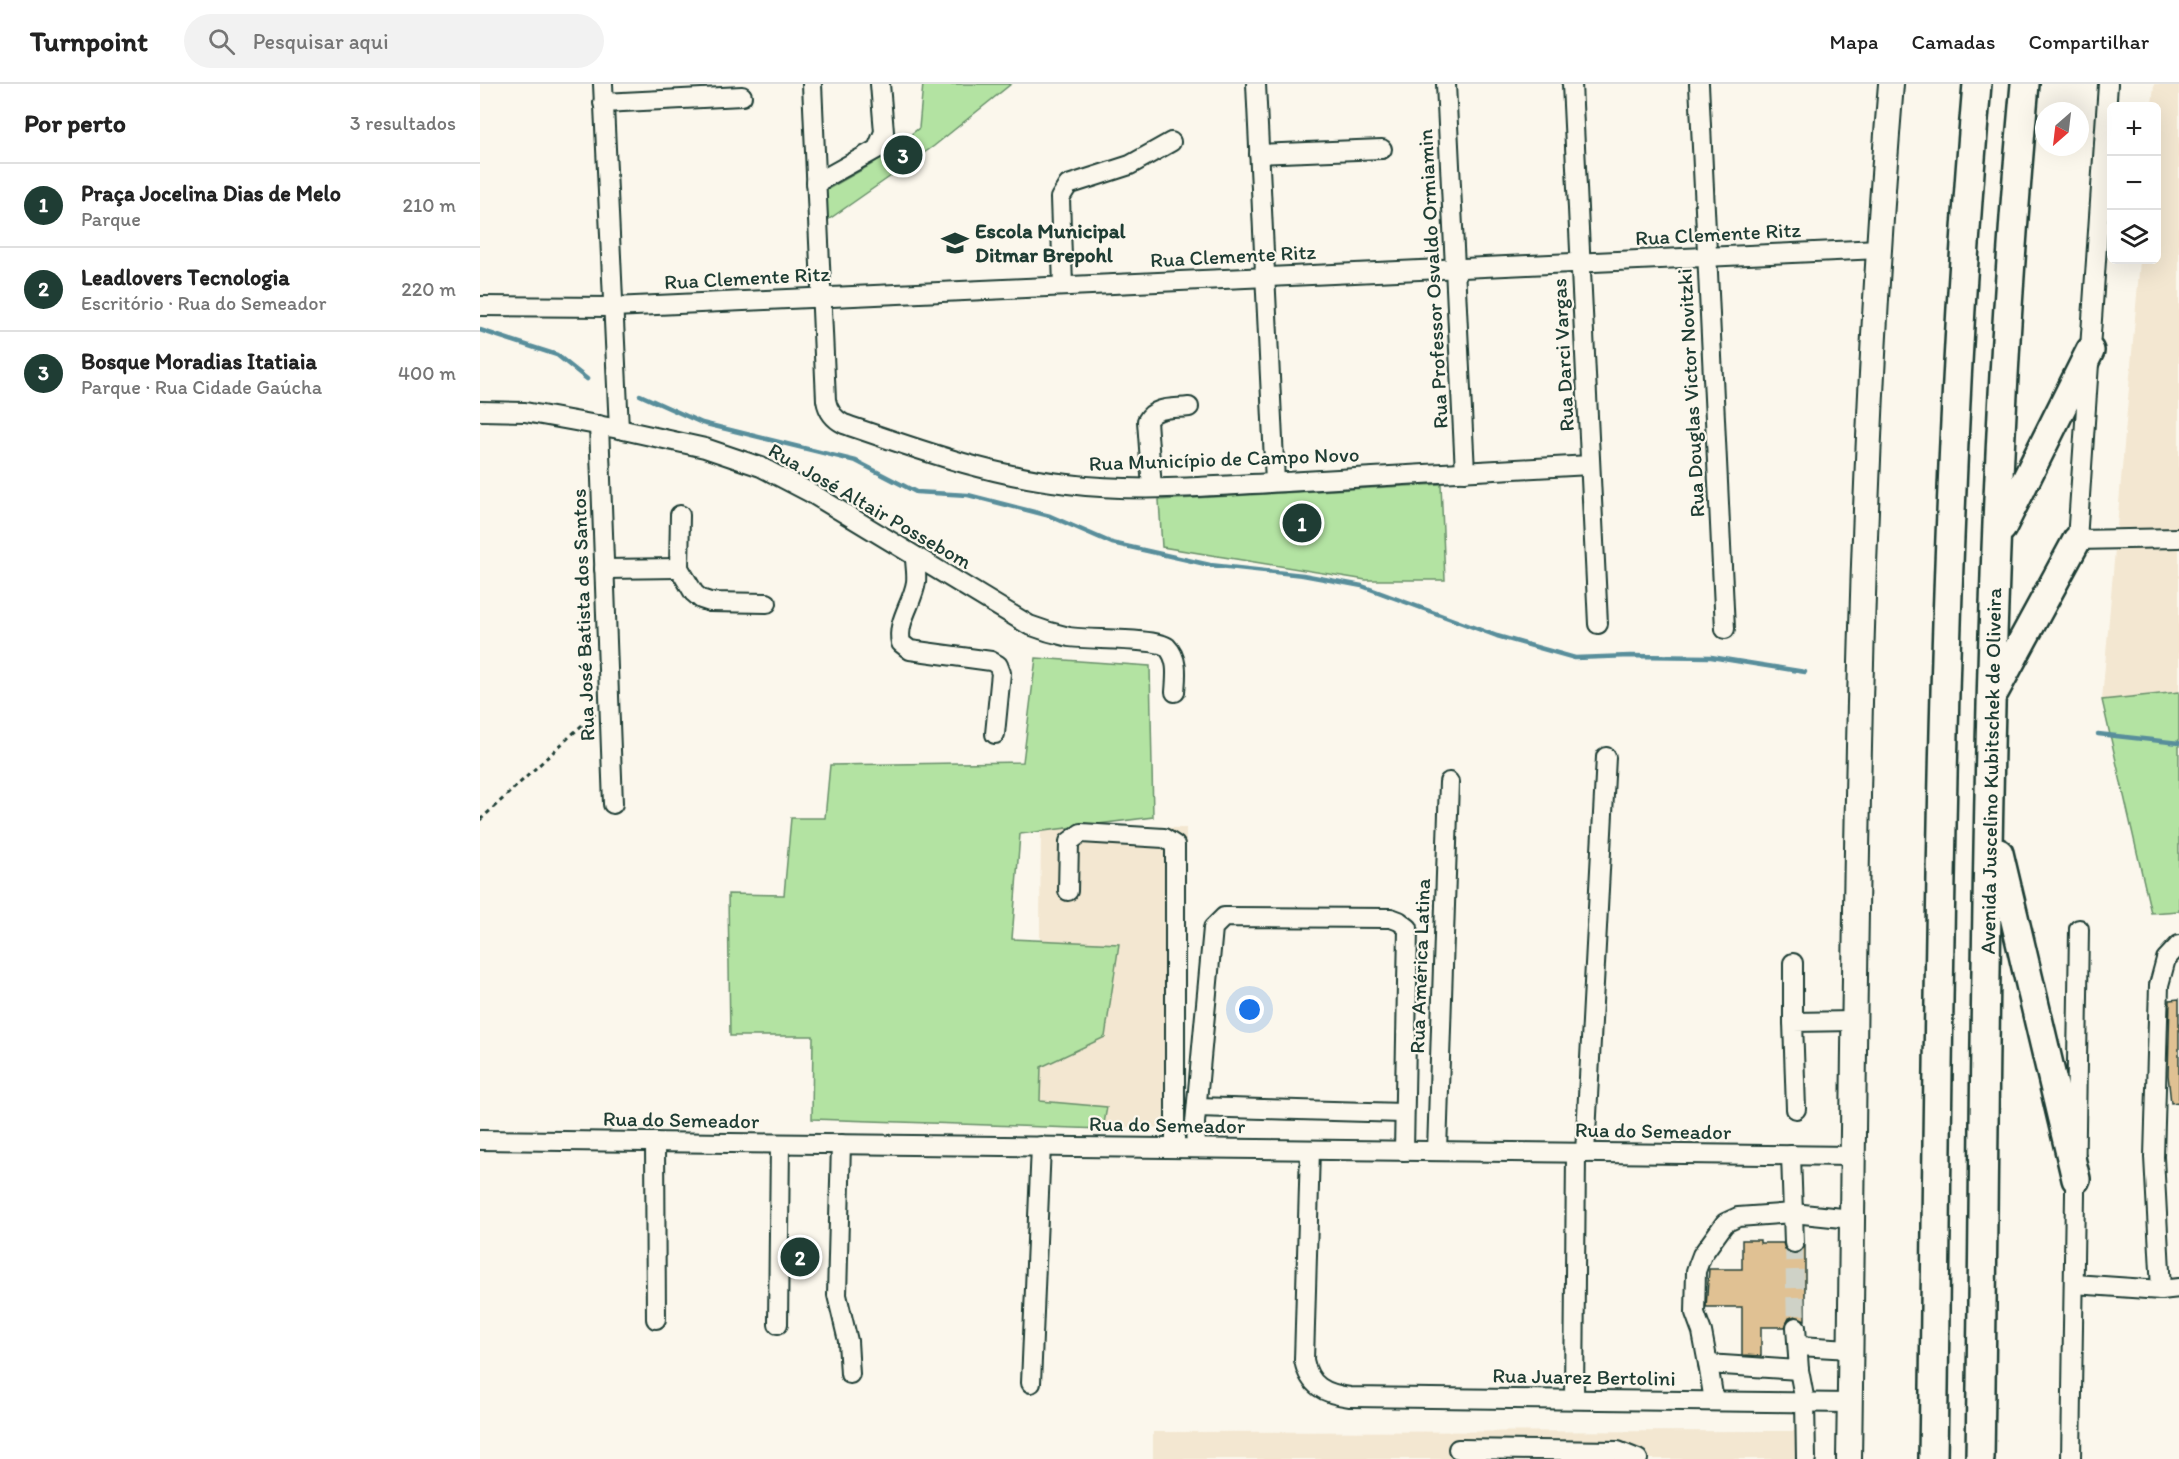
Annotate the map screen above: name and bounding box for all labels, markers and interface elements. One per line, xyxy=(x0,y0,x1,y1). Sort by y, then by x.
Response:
search box xyxy=(184,14,604,68)
text: Turnpoint xyxy=(30,24,148,58)
icon: search xyxy=(205,25,238,58)
text: Pesquisar aqui xyxy=(253,28,389,55)
text: Mapa xyxy=(1830,29,1878,54)
text: Camadas xyxy=(1911,29,1995,54)
text: Compartilhar xyxy=(2028,29,2149,54)
north arrow xyxy=(2035,102,2089,156)
map controls xyxy=(2107,102,2161,264)
button: + xyxy=(2107,102,2161,156)
text: Por perto xyxy=(24,107,126,139)
text: 3 resultados xyxy=(350,111,456,135)
street label: Rua Professor Osvaldo Ormiamin xyxy=(1412,128,1453,430)
pin: 3 xyxy=(884,132,922,178)
button: − xyxy=(2107,156,2161,210)
text: Praça Jocelina Dias de Melo xyxy=(81,180,341,207)
text: 1 xyxy=(39,193,48,217)
text: 210 m xyxy=(403,193,456,217)
text: Parque xyxy=(81,207,141,231)
button: layers xyxy=(2107,210,2161,264)
street label: Rua Clemente Ritz xyxy=(1634,217,1802,250)
place label: Escola Municipal Ditmar Brepohl xyxy=(975,218,1127,268)
school or university icon: Escola Municipal Ditmar Brepohl xyxy=(940,228,970,258)
street label: Rua Clemente Ritz xyxy=(1149,239,1317,272)
street label: Rua Clemente Ritz xyxy=(663,261,831,294)
text: Leadlovers Tecnologia xyxy=(81,264,290,291)
street label: Rua Douglas Victor Novitzki xyxy=(1671,268,1710,518)
text: 2 xyxy=(38,277,49,301)
text: 220 m xyxy=(401,277,456,301)
street label: Rua Darci Vargas xyxy=(1546,278,1579,432)
text: Escritório · Rua do Semeador xyxy=(81,291,326,315)
text: Bosque Moradias Itatiaia xyxy=(81,348,317,375)
text: 3 xyxy=(38,361,49,385)
text: 400 m xyxy=(398,361,456,385)
text: Parque · Rua Cidade Gaúcha xyxy=(81,375,322,399)
street label: Rua José Altair Possebom xyxy=(764,437,976,574)
street label: Rua Município de Campo Novo xyxy=(1088,441,1360,476)
street label: Rua José Batista dos Santos xyxy=(566,488,599,742)
pin: 1 xyxy=(1282,500,1322,546)
street label: Avenida Juscelino Kubitschek de Oliveira xyxy=(1975,587,2006,955)
street label: Rua América Latina xyxy=(1404,878,1435,1054)
your location xyxy=(1235,995,1264,1024)
street label: Rua do Semeador xyxy=(603,1106,760,1133)
street label: Rua do Semeador xyxy=(1089,1111,1246,1138)
street label: Rua do Semeador xyxy=(1575,1117,1732,1144)
pin: 2 xyxy=(780,1234,820,1280)
street label: Rua Juarez Bertolini xyxy=(1492,1362,1676,1391)

